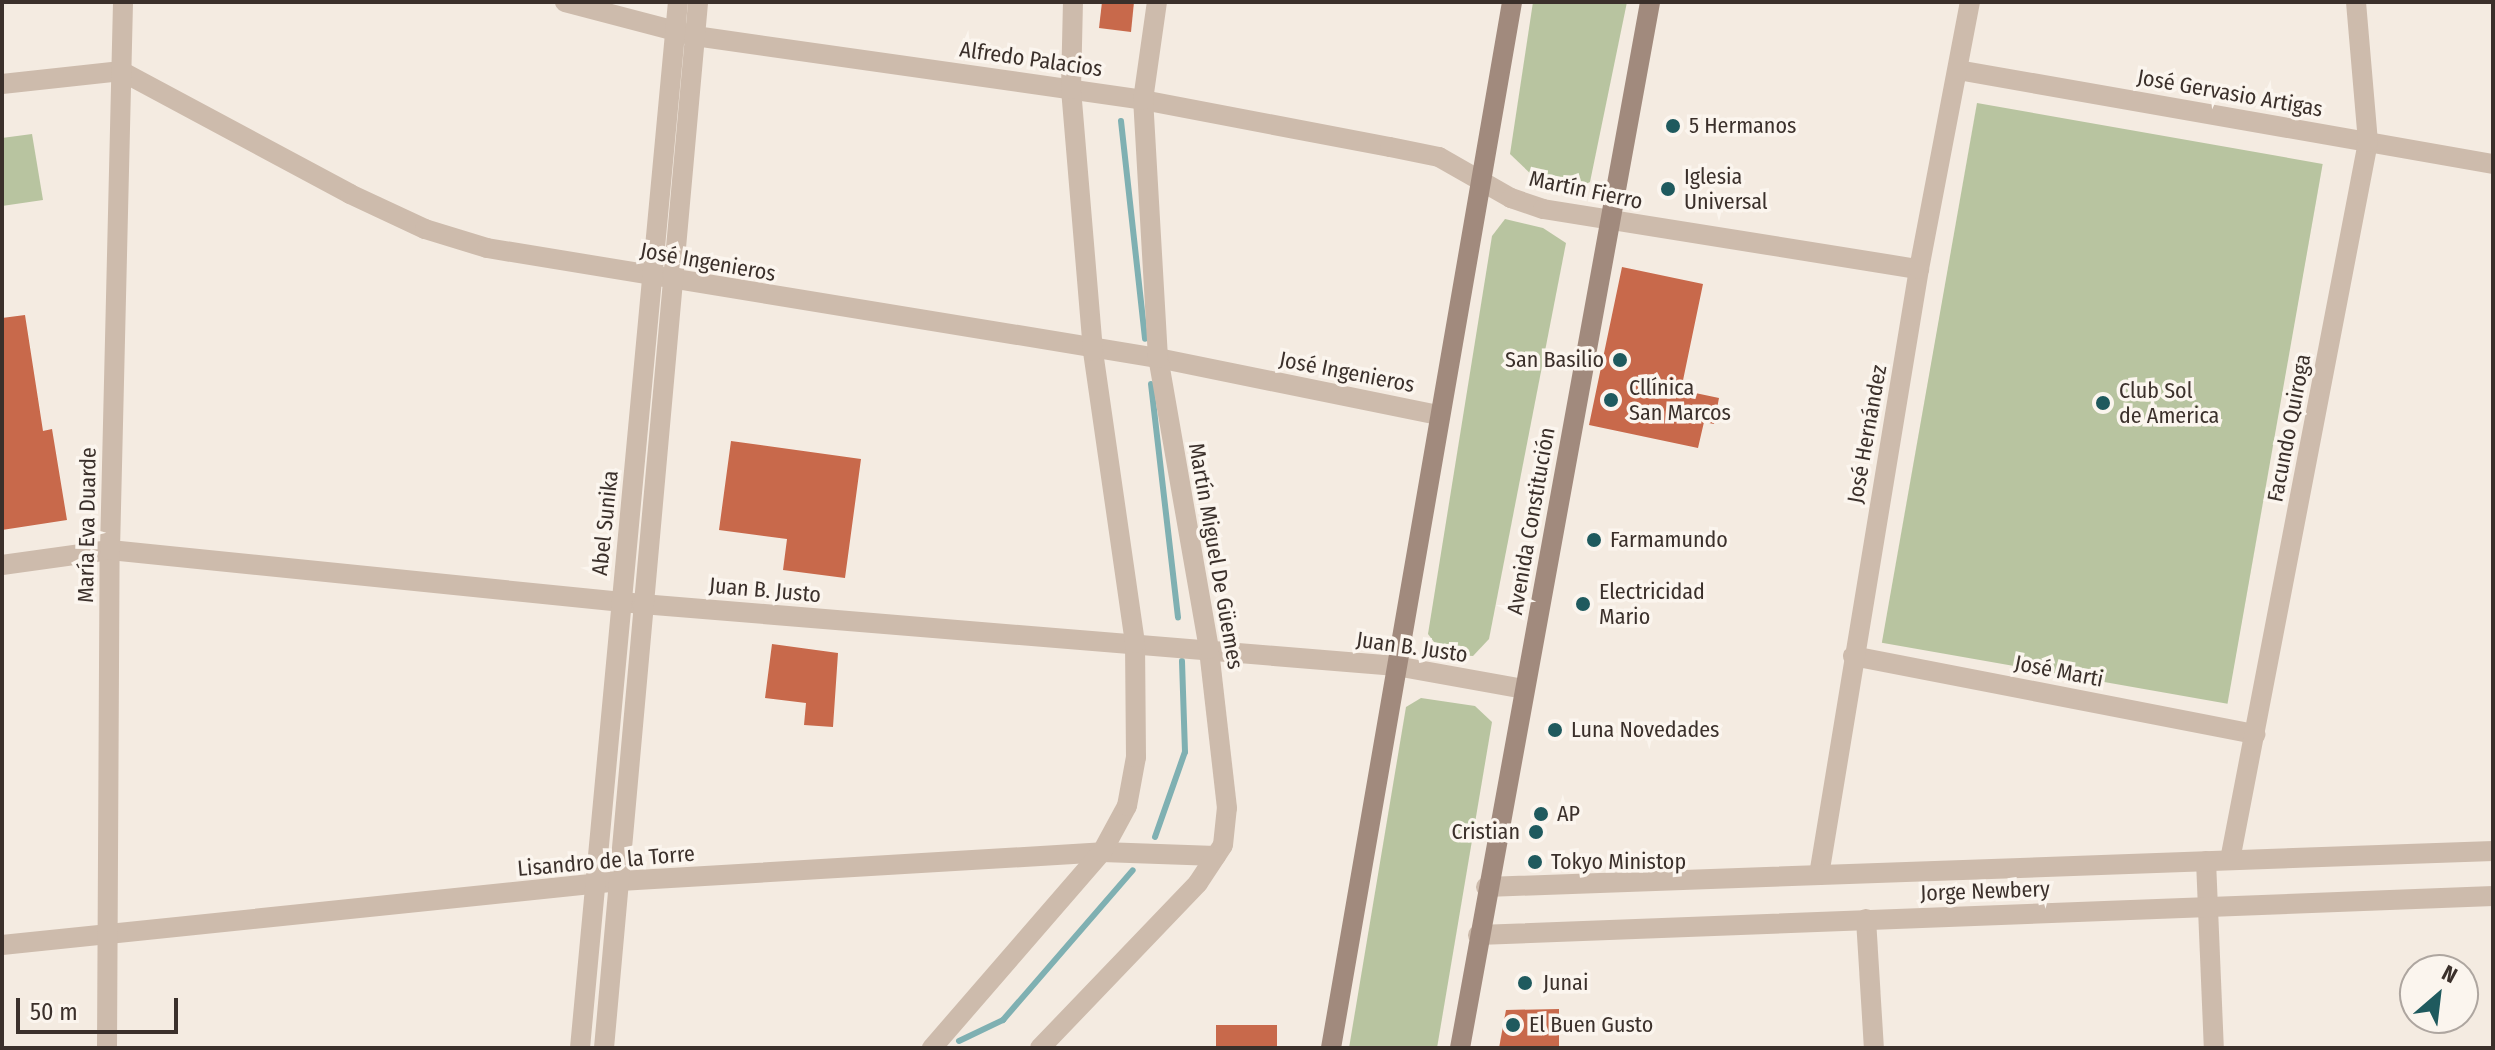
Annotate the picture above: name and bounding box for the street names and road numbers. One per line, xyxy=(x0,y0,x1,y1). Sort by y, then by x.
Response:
street label: Alfredo Palacios xyxy=(958,36,1104,82)
street label: José Gervasio Artigas xyxy=(2135,64,2325,122)
street label: Martín Fierro xyxy=(1527,165,1645,215)
street label: José Ingenieros xyxy=(638,237,778,287)
street label: José Ingenieros xyxy=(1277,346,1417,398)
street label: Facundo Quiroga xyxy=(2262,352,2316,504)
street label: José Hernández xyxy=(1842,363,1892,505)
street label: Avenida Constitución xyxy=(1502,425,1560,617)
street label: Martín Miguel De Güemes xyxy=(1183,441,1249,671)
street label: María Eva Duarde xyxy=(72,447,102,603)
street label: Abel Sunika xyxy=(586,469,624,577)
street label: Juan B. Justo xyxy=(708,572,822,608)
street label: Juan B. Justo xyxy=(1355,626,1469,668)
street label: José Marti xyxy=(2012,649,2106,693)
street label: Lisandro de la Torre xyxy=(516,840,696,882)
street label: Jorge Newbery xyxy=(1920,876,2050,906)

